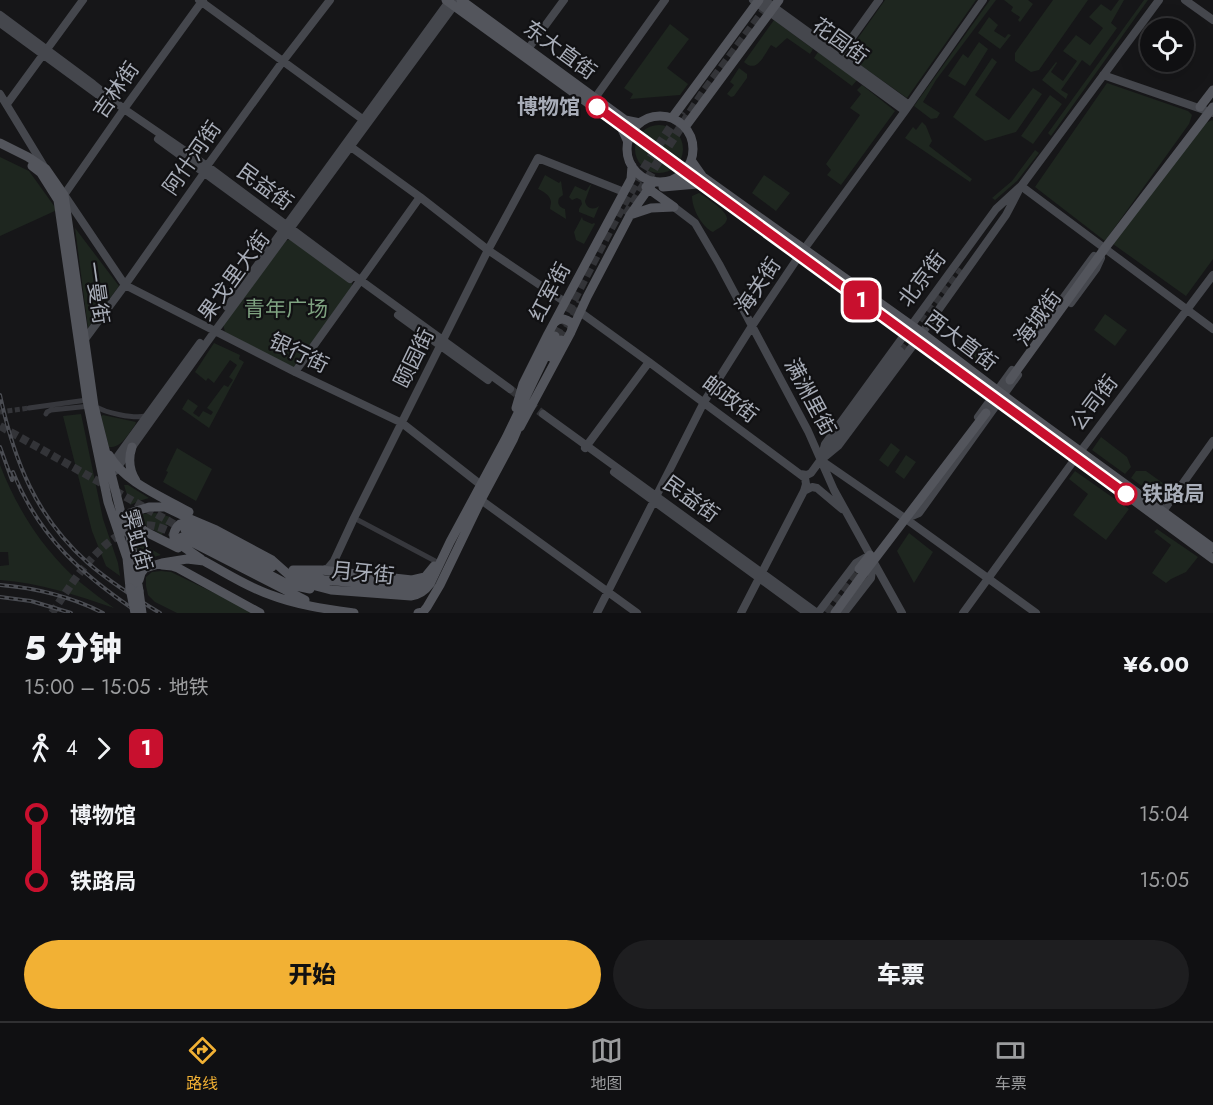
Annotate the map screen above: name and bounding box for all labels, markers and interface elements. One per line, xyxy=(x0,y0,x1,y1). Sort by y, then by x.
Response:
street label: 花园街 xyxy=(806,10,874,72)
street label: 东大直街 xyxy=(517,13,603,87)
map controls xyxy=(1140,18,1194,72)
button: locate xyxy=(1140,18,1194,72)
street label: 吉林街 xyxy=(86,56,146,124)
place label: 博物馆 xyxy=(517,92,580,122)
marker: 博物馆 xyxy=(586,96,608,118)
street label: 阿什河街 xyxy=(156,115,228,201)
street label: 民益街 xyxy=(231,156,299,218)
street label: 果戈里大街 xyxy=(191,225,277,327)
street label: 北京街 xyxy=(891,245,953,313)
street label: 海关街 xyxy=(728,251,788,321)
street label: 红军街 xyxy=(522,257,578,327)
street label: 一曼街 xyxy=(78,260,116,326)
line badge: 1 xyxy=(842,280,880,320)
street label: 海城街 xyxy=(1007,284,1069,352)
text: 1 xyxy=(856,285,866,315)
park label: 青年广场 xyxy=(244,294,328,324)
street label: 西大直街 xyxy=(918,304,1004,378)
street label: 颐园街 xyxy=(387,323,441,393)
street label: 银行街 xyxy=(264,326,334,380)
street label: 满洲里街 xyxy=(777,353,843,441)
street label: 邮政街 xyxy=(696,368,764,430)
street label: 公司街 xyxy=(1063,369,1125,437)
street label: 民益街 xyxy=(657,468,725,530)
place label: 铁路局 xyxy=(1142,479,1205,509)
marker: 铁路局 xyxy=(1115,483,1137,505)
street label: 霁虹街 xyxy=(114,506,160,574)
street label: 月牙街 xyxy=(330,555,396,591)
text: 5 分钟 xyxy=(24,625,122,672)
text: ¥6.00 xyxy=(1123,648,1189,680)
text: 15:00 – 15:05 · 地铁 xyxy=(24,673,209,702)
icon: walk xyxy=(24,732,57,765)
icon: forward xyxy=(87,732,120,765)
text: 1 xyxy=(141,733,151,763)
text: 4 xyxy=(66,734,78,763)
text: 博物馆 xyxy=(70,799,136,831)
text: 15:04 xyxy=(1139,800,1189,829)
text: 铁路局 xyxy=(70,865,136,897)
text: 15:05 xyxy=(1139,866,1189,895)
button: 开始 xyxy=(24,940,601,1009)
button: 车票 xyxy=(613,940,1189,1009)
tab: 路线 xyxy=(186,1034,219,1095)
tab: 地图 xyxy=(590,1034,623,1095)
tab: 车票 xyxy=(994,1034,1027,1095)

